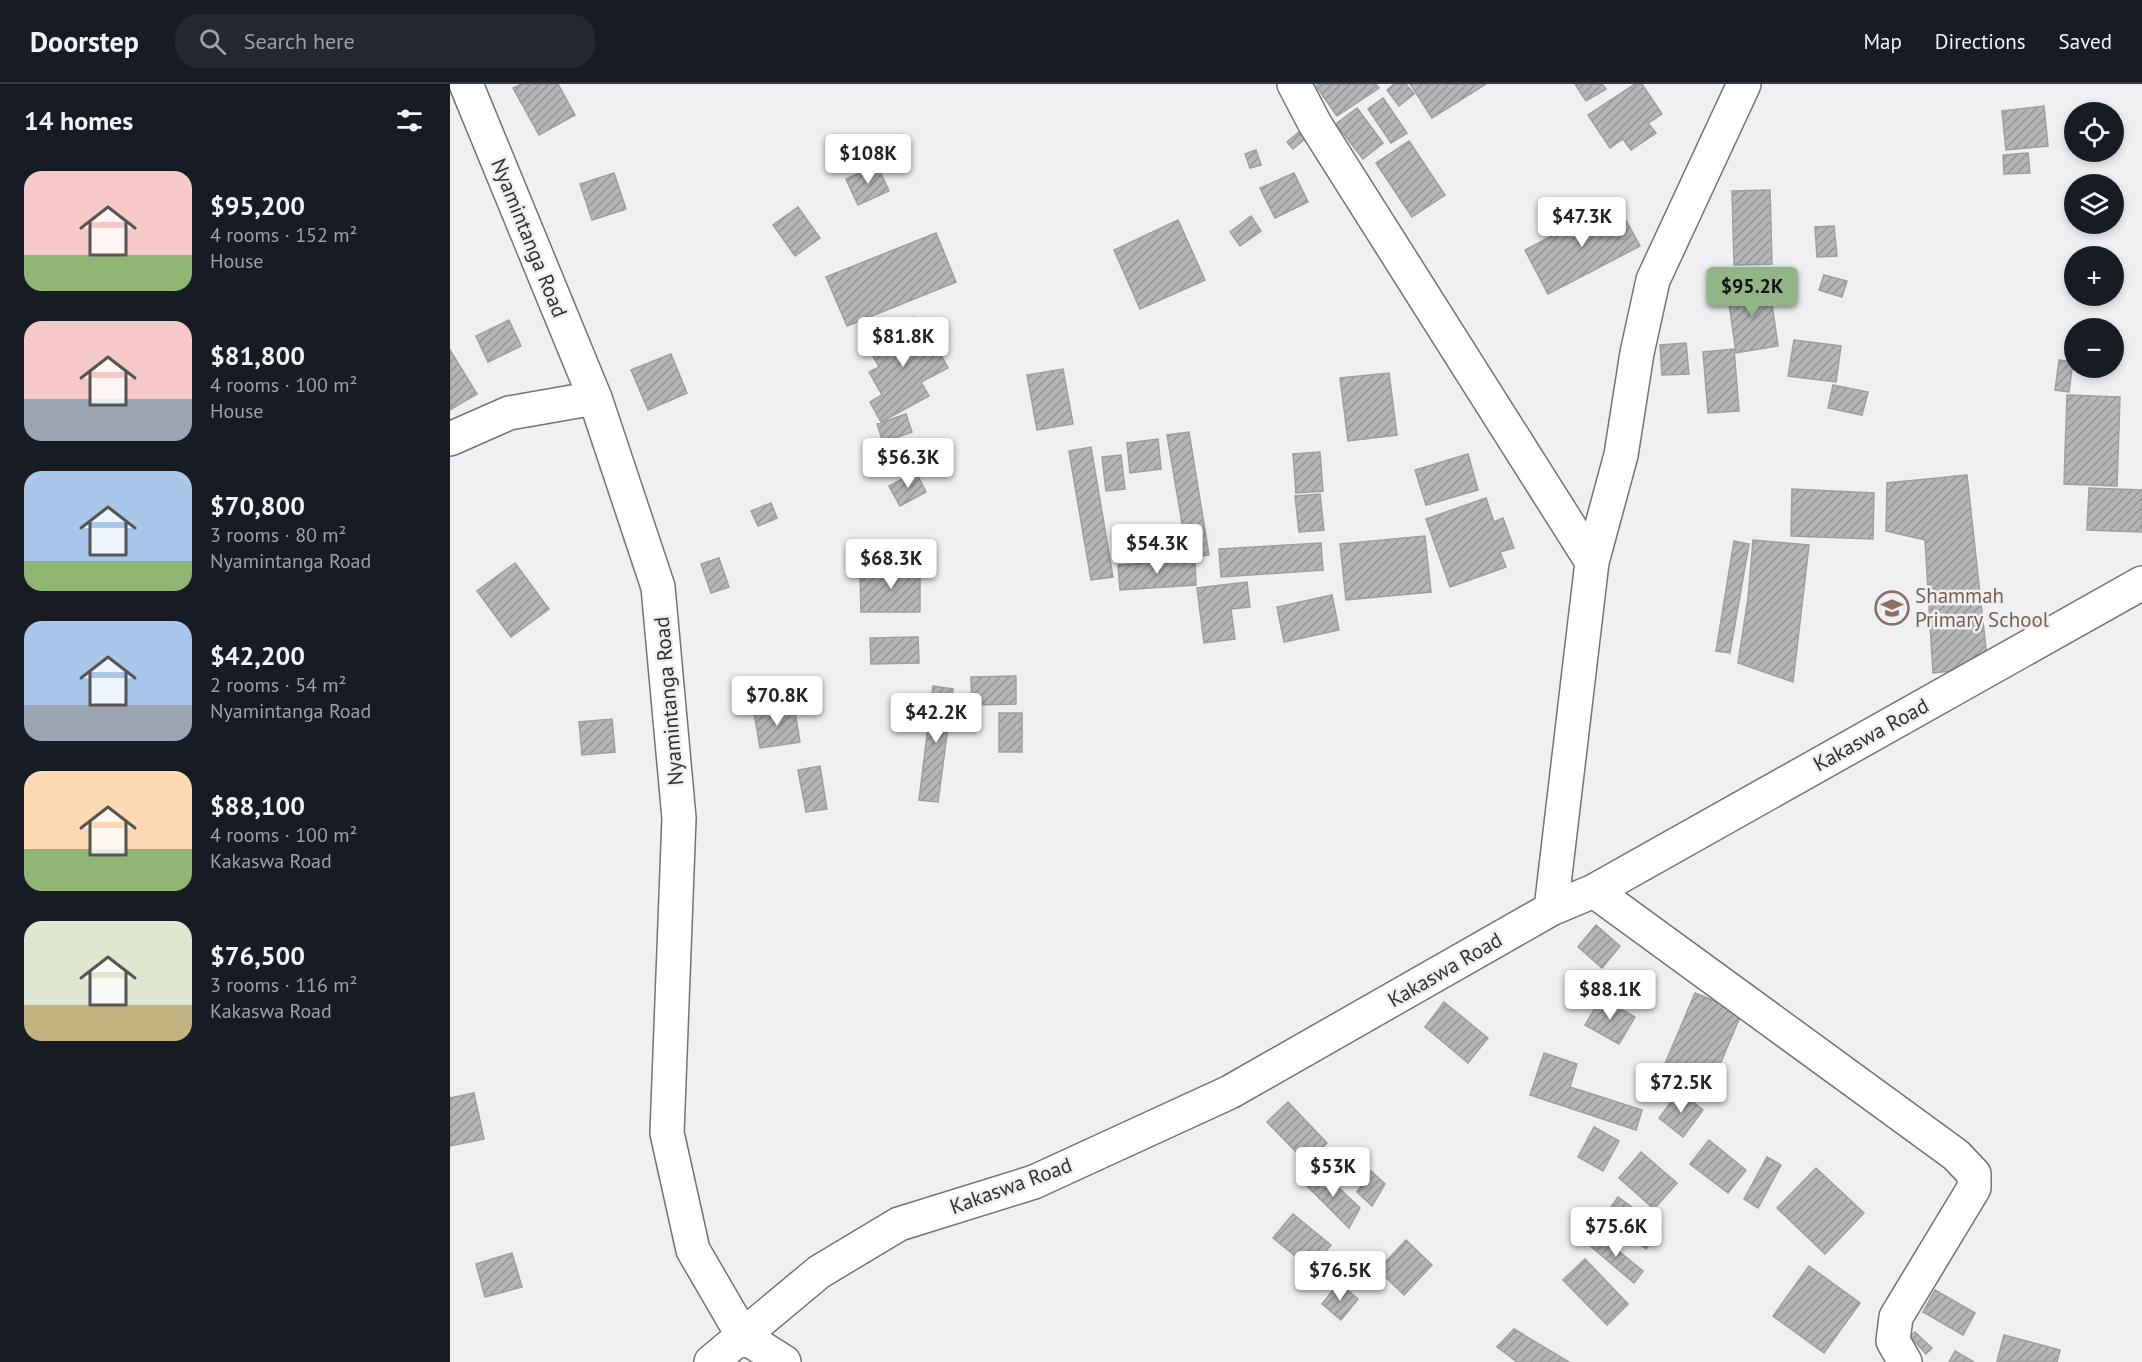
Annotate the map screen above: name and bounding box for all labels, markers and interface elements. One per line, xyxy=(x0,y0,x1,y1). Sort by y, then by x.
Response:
search box xyxy=(175,14,595,68)
text: Doorstep xyxy=(30,23,139,60)
icon: search xyxy=(196,25,229,58)
text: Search here xyxy=(244,27,355,55)
text: Map xyxy=(1863,28,1902,55)
text: Directions xyxy=(1935,28,2026,55)
text: Saved xyxy=(2059,28,2112,55)
map controls xyxy=(2064,102,2124,378)
button: locate xyxy=(2064,102,2124,162)
text: 14 homes xyxy=(24,104,133,137)
icon: filters xyxy=(393,104,426,137)
pin: $108K xyxy=(826,134,910,185)
text: $108K xyxy=(839,140,897,166)
street label: Nyamintanga Road xyxy=(485,154,574,321)
button: layers xyxy=(2064,174,2124,234)
text: $95,200 xyxy=(210,189,305,222)
icon: home xyxy=(72,195,144,267)
pin: $47.3K xyxy=(1533,197,1631,248)
text: $47.3K xyxy=(1552,203,1612,229)
text: 4 rooms · 152 m² xyxy=(210,222,357,248)
button: + xyxy=(2064,246,2124,306)
text: House xyxy=(210,248,264,274)
pin: $95.2K xyxy=(1703,267,1801,318)
text: $95.2K xyxy=(1721,273,1783,299)
pin: $81.8K xyxy=(854,317,952,368)
button: − xyxy=(2064,318,2124,378)
text: $81.8K xyxy=(872,323,934,349)
text: $81,800 xyxy=(210,339,305,372)
icon: home xyxy=(72,345,144,417)
text: 4 rooms · 100 m² xyxy=(210,372,357,398)
text: House xyxy=(210,398,264,424)
pin: $56.3K xyxy=(859,438,957,489)
text: $56.3K xyxy=(877,444,939,470)
text: $70,800 xyxy=(210,489,305,522)
icon: home xyxy=(72,495,144,567)
text: 3 rooms · 80 m² xyxy=(210,522,346,548)
pin: $54.3K xyxy=(1108,524,1206,575)
text: $54.3K xyxy=(1126,530,1188,556)
pin: $68.3K xyxy=(842,539,940,590)
text: $68.3K xyxy=(860,545,922,571)
text: Nyamintanga Road xyxy=(210,548,371,574)
place label: Shammah Primary School xyxy=(1915,582,2049,633)
school or university icon: Shammah Primary School xyxy=(1874,590,1910,626)
street label: Nyamintanga Road xyxy=(648,616,689,787)
text: $42,200 xyxy=(210,639,305,672)
icon: home xyxy=(72,645,144,717)
text: 2 rooms · 54 m² xyxy=(210,672,346,698)
pin: $70.8K xyxy=(728,676,826,727)
text: $70.8K xyxy=(746,682,808,708)
street label: Kakaswa Road xyxy=(1808,692,1933,777)
pin: $42.2K xyxy=(887,693,985,744)
text: Nyamintanga Road xyxy=(210,698,371,724)
text: $42.2K xyxy=(905,699,967,725)
text: $88,100 xyxy=(210,789,305,822)
icon: home xyxy=(72,795,144,867)
text: 4 rooms · 100 m² xyxy=(210,822,357,848)
text: Kakaswa Road xyxy=(210,848,332,874)
street label: Kakaswa Road xyxy=(1383,926,1507,1013)
text: $76,500 xyxy=(210,939,305,972)
icon: home xyxy=(72,945,144,1017)
pin: $88.1K xyxy=(1561,970,1659,1021)
text: 3 rooms · 116 m² xyxy=(210,972,357,998)
text: $88.1K xyxy=(1579,976,1641,1002)
text: Kakaswa Road xyxy=(210,998,332,1024)
pin: $72.5K xyxy=(1632,1063,1730,1114)
text: $72.5K xyxy=(1650,1069,1712,1095)
pin: $53K xyxy=(1297,1147,1369,1198)
street label: Kakaswa Road xyxy=(946,1151,1076,1220)
text: $53K xyxy=(1310,1153,1356,1179)
pin: $75.6K xyxy=(1567,1207,1665,1258)
text: $75.6K xyxy=(1585,1213,1647,1239)
pin: $76.5K xyxy=(1291,1251,1389,1302)
text: $76.5K xyxy=(1309,1257,1371,1283)

